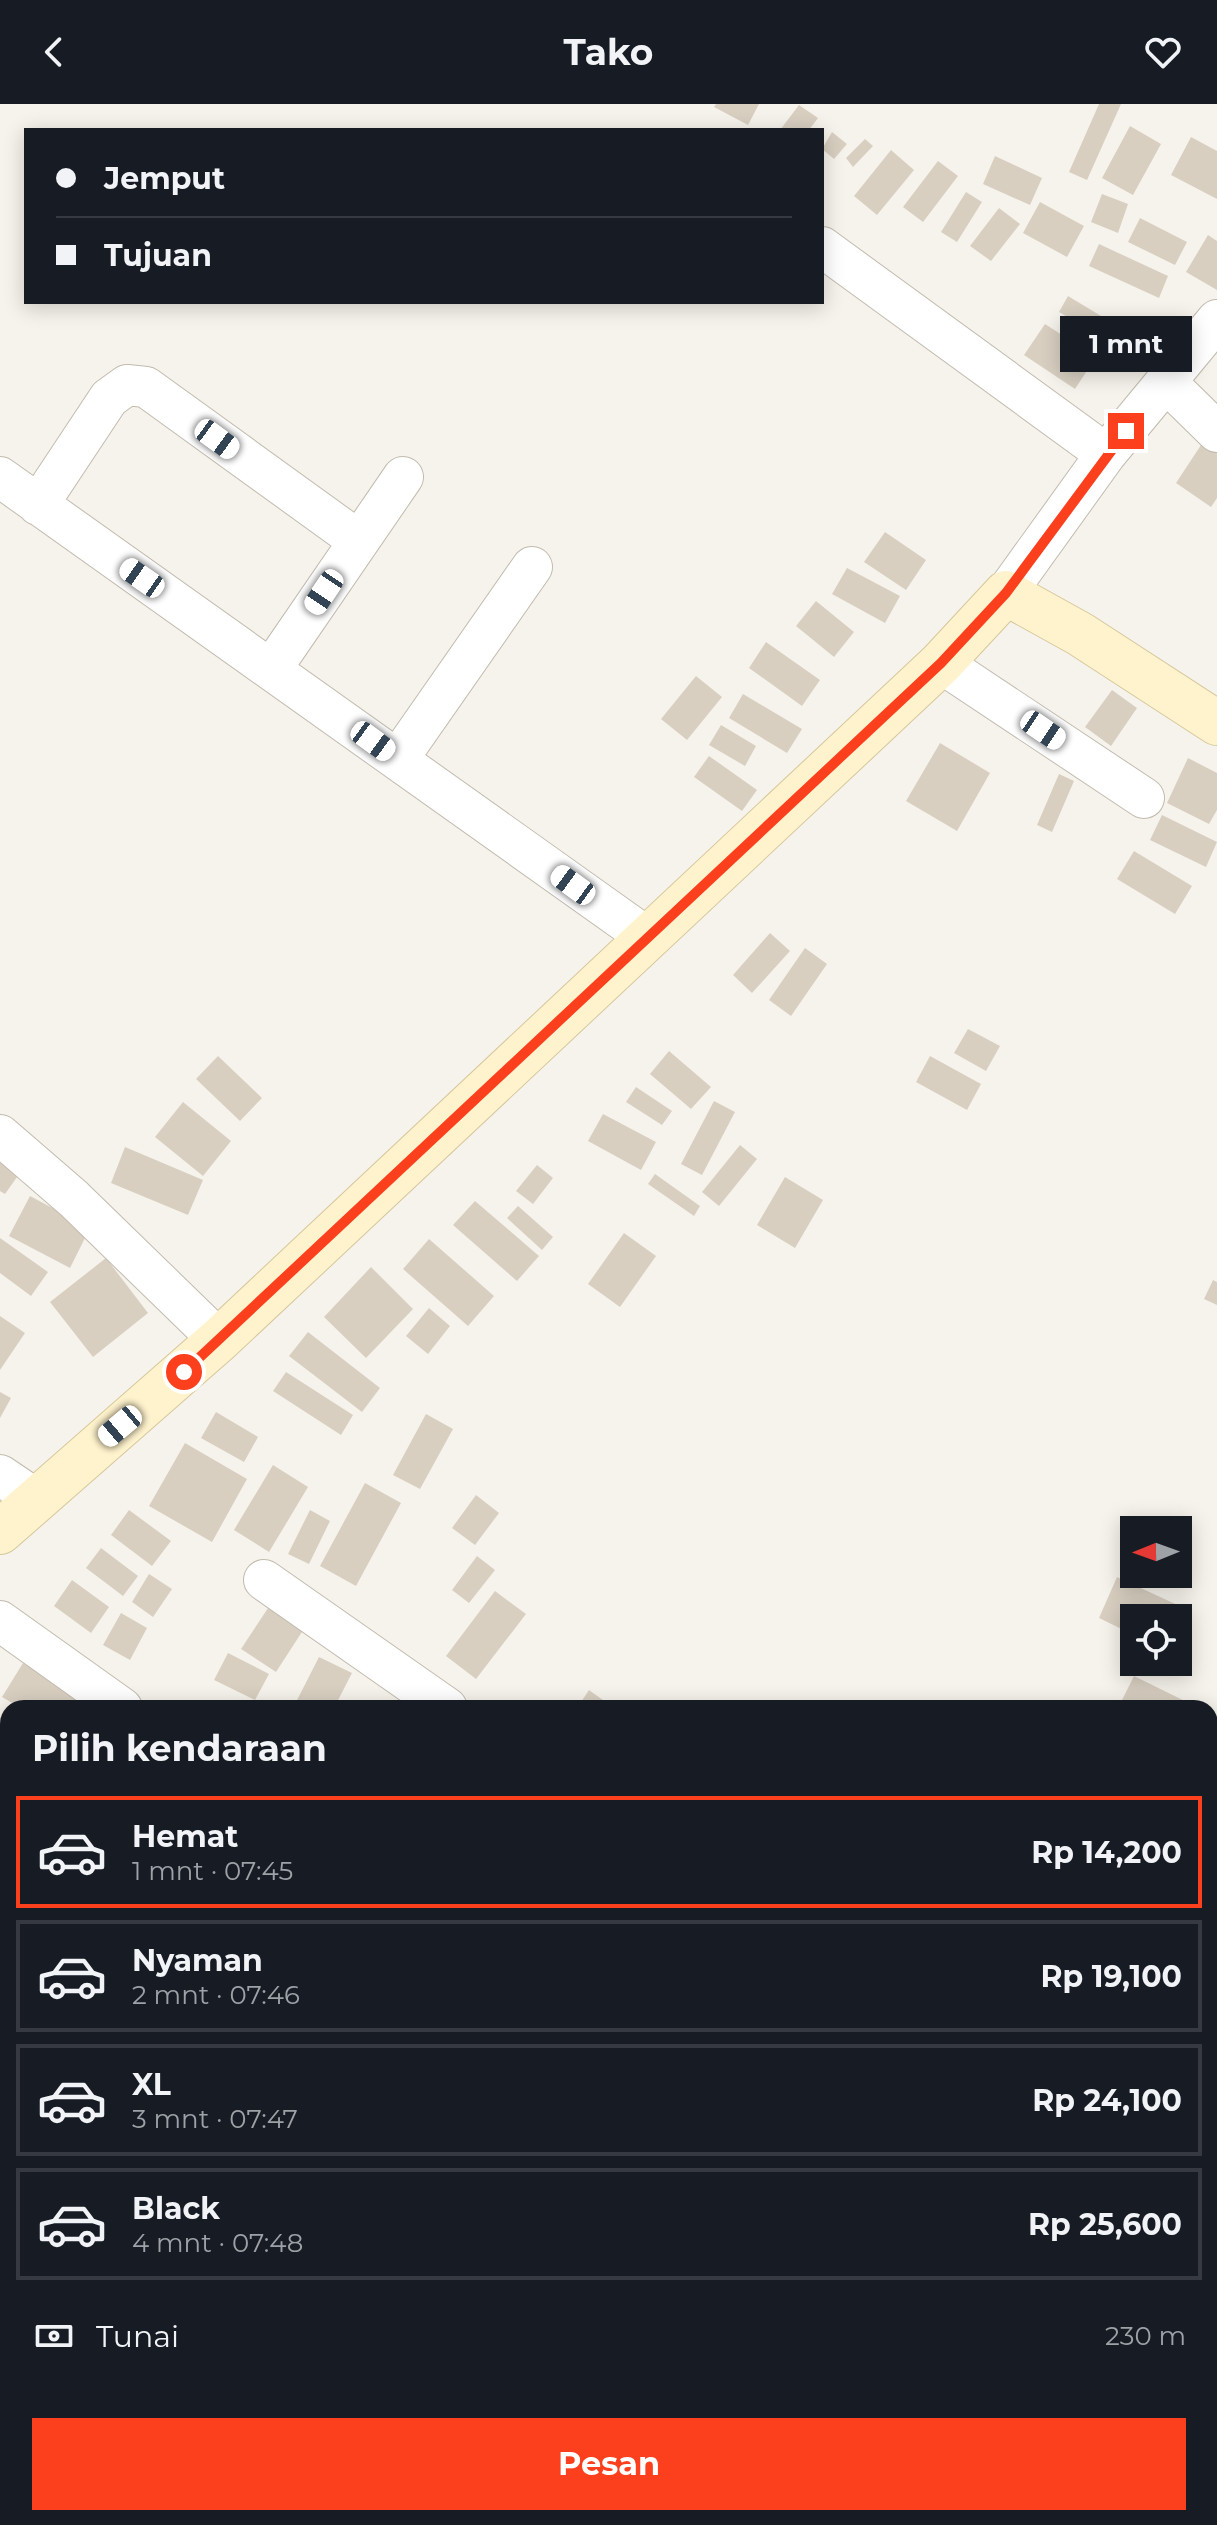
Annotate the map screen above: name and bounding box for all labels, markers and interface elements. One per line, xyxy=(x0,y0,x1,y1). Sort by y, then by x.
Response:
icon: back xyxy=(32,30,76,74)
text: Tako xyxy=(564,30,653,74)
icon: heart xyxy=(1141,30,1185,74)
text: Jemput xyxy=(104,160,225,197)
text: Tujuan xyxy=(104,237,212,274)
callout: 1 mnt xyxy=(1060,315,1192,371)
text: 1 mnt xyxy=(1089,328,1163,360)
route end xyxy=(1108,413,1144,449)
car xyxy=(191,415,243,463)
car xyxy=(115,554,169,602)
car xyxy=(301,565,347,619)
car xyxy=(1016,707,1070,753)
car xyxy=(347,717,399,765)
car xyxy=(547,861,599,909)
route start xyxy=(166,1354,202,1390)
car xyxy=(94,1401,146,1451)
north arrow xyxy=(1120,1516,1192,1588)
map controls xyxy=(1120,1516,1192,1676)
button: locate xyxy=(1120,1604,1192,1676)
text: Pilih kendaraan xyxy=(32,1726,327,1770)
icon: car xyxy=(36,1816,108,1888)
text: Hemat xyxy=(132,1818,238,1855)
text: Rp 14,200 xyxy=(1031,1834,1182,1871)
text: 1 mnt · 07:45 xyxy=(132,1855,293,1887)
icon: car xyxy=(36,1940,108,2012)
text: Nyaman xyxy=(132,1942,263,1979)
text: Rp 19,100 xyxy=(1040,1958,1182,1995)
text: 2 mnt · 07:46 xyxy=(132,1979,300,2011)
icon: car xyxy=(36,2064,108,2136)
text: XL xyxy=(132,2066,171,2103)
text: Rp 24,100 xyxy=(1032,2082,1182,2119)
text: 3 mnt · 07:47 xyxy=(132,2103,298,2135)
icon: car xyxy=(36,2188,108,2260)
text: Black xyxy=(132,2190,220,2227)
text: Rp 25,600 xyxy=(1028,2206,1182,2243)
text: 4 mnt · 07:48 xyxy=(132,2227,303,2259)
icon: cash xyxy=(32,2314,76,2358)
text: Tunai xyxy=(96,2318,179,2355)
text: 230 m xyxy=(1105,2320,1186,2352)
button: Pesan xyxy=(32,2418,1186,2510)

